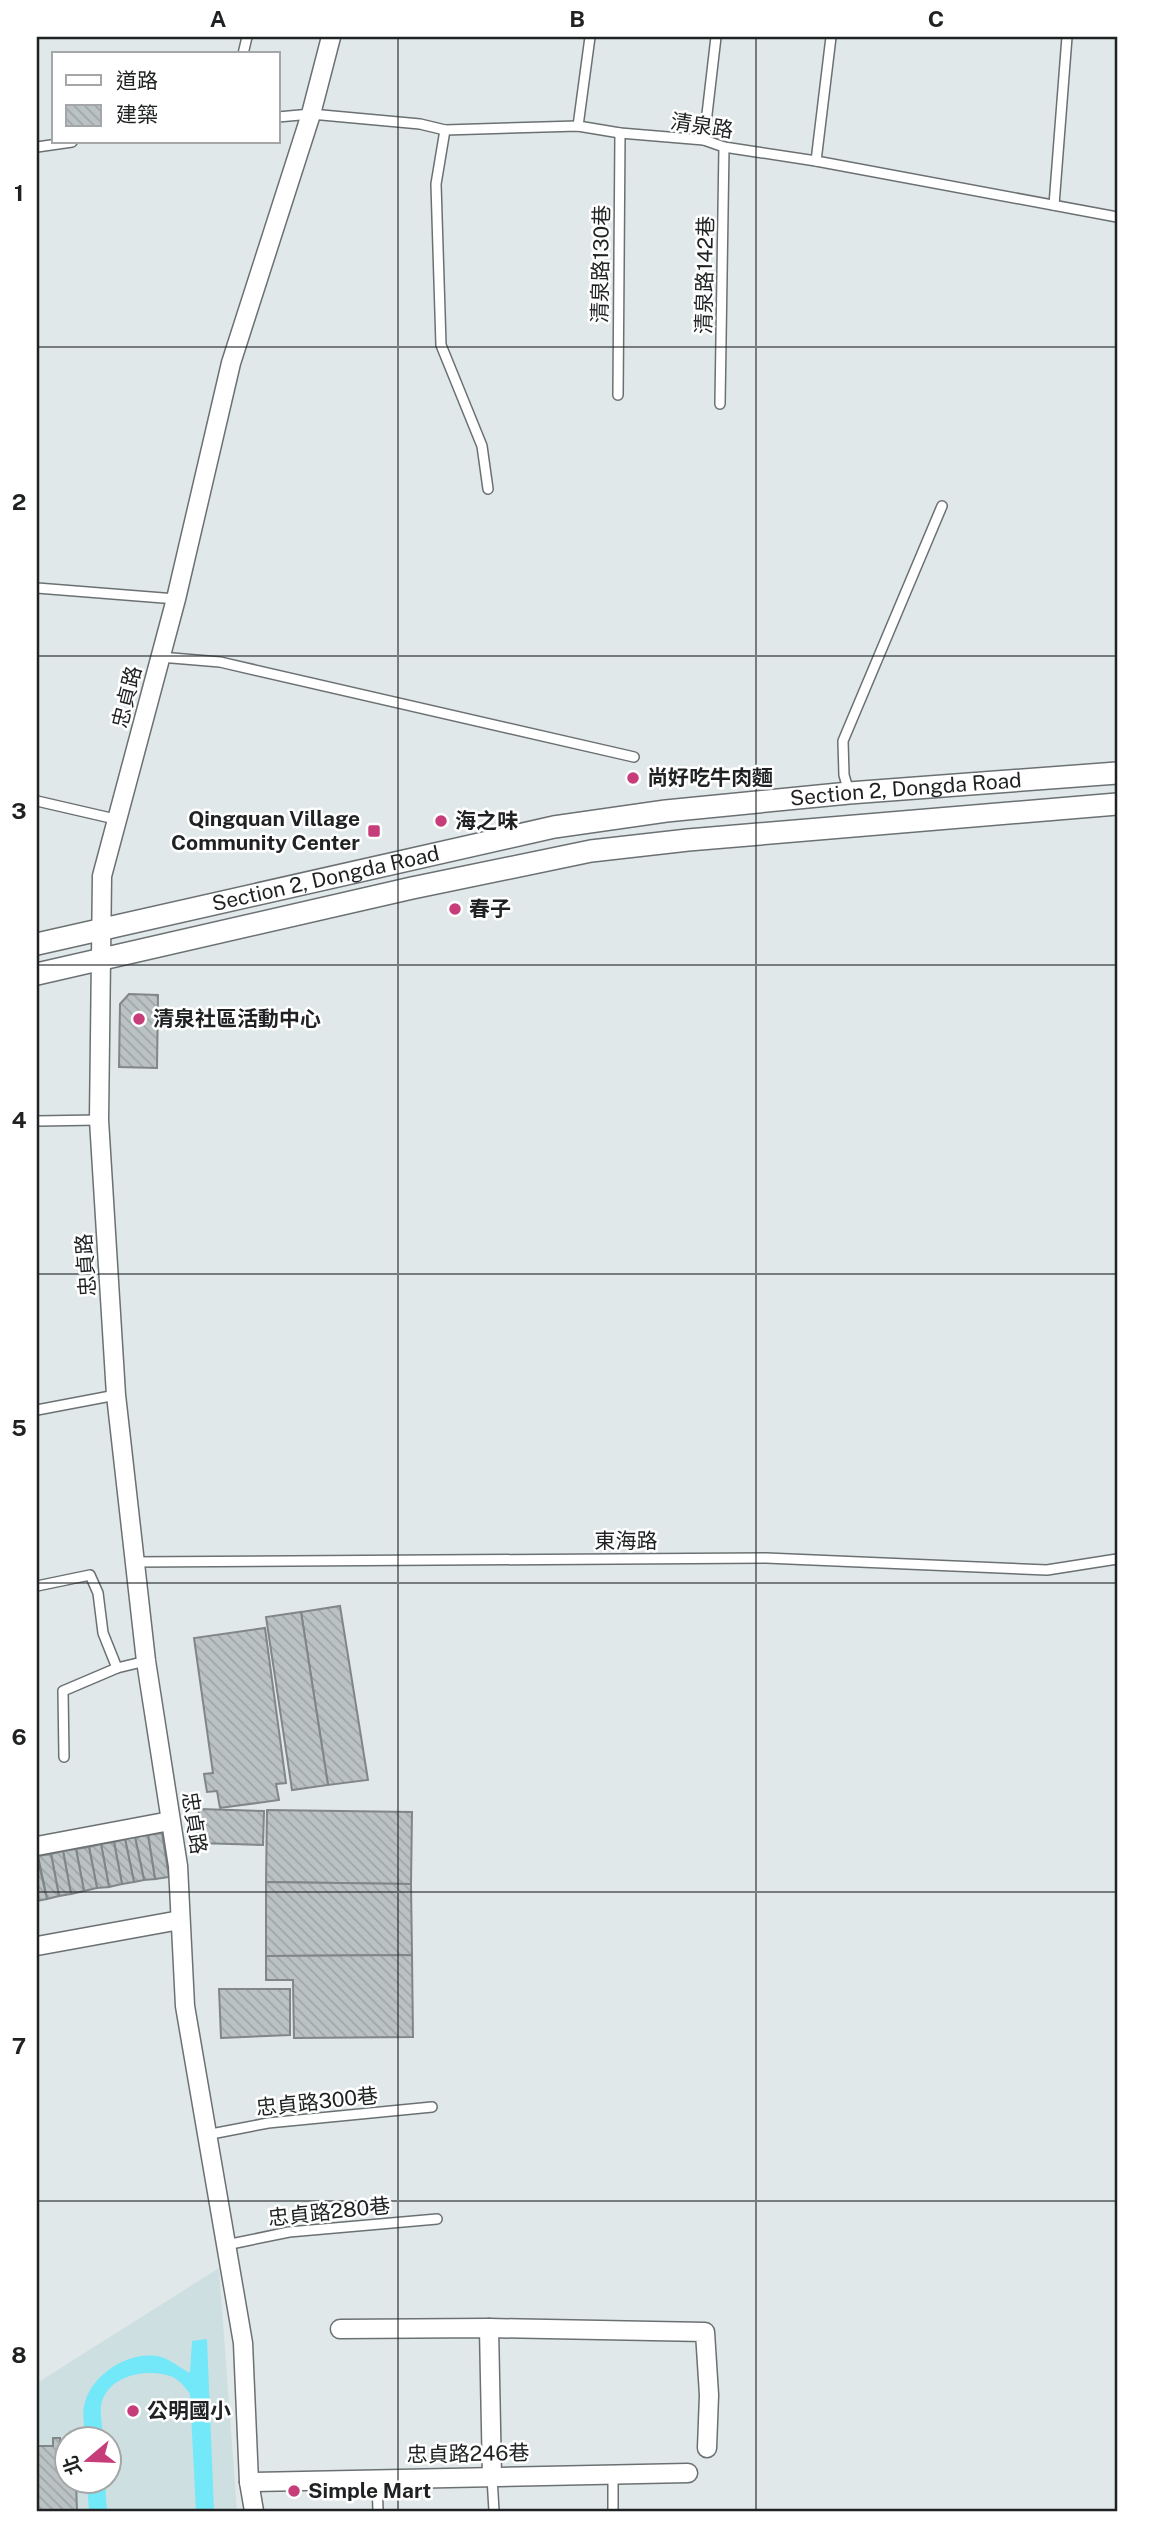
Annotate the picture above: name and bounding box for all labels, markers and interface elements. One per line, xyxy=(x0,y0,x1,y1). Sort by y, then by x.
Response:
text: A xyxy=(210,5,227,32)
text: B xyxy=(569,5,585,32)
text: C xyxy=(928,5,944,32)
legend xyxy=(52,52,280,144)
text: 道路 xyxy=(116,68,158,93)
text: 建築 xyxy=(116,102,158,127)
street label: 清泉路 xyxy=(669,108,735,143)
text: 1 xyxy=(14,179,24,206)
street label: 清泉路130巷 xyxy=(587,205,614,323)
street label: 清泉路142巷 xyxy=(691,216,718,334)
text: 2 xyxy=(12,488,26,515)
street label: 忠貞路 xyxy=(107,663,146,730)
place label: 尚好吃牛肉麵 xyxy=(647,765,773,790)
street label: Section 2, Dongda Road xyxy=(789,767,1022,811)
marker: 尚好吃牛肉麵 xyxy=(625,770,641,786)
text: 3 xyxy=(11,797,27,824)
place label: Qingquan Village Community Center xyxy=(171,806,360,855)
place label: 海之味 xyxy=(455,808,518,833)
marker: 海之味 xyxy=(433,813,449,829)
marker: Qingquan Village Community Center xyxy=(366,823,382,839)
street label: Section 2, Dongda Road xyxy=(210,840,442,916)
place label: 春子 xyxy=(469,896,511,921)
marker: 春子 xyxy=(447,901,463,917)
place label: 清泉社區活動中心 xyxy=(153,1006,321,1031)
marker: 清泉社區活動中心 xyxy=(131,1011,147,1027)
text: 4 xyxy=(11,1106,27,1133)
street label: 忠貞路 xyxy=(71,1233,100,1297)
text: 5 xyxy=(11,1414,27,1441)
street label: 東海路 xyxy=(595,1528,658,1553)
text: 6 xyxy=(11,1723,27,1750)
street label: 忠貞路 xyxy=(177,1790,212,1856)
text: 7 xyxy=(12,2032,26,2059)
street label: 忠貞路300巷 xyxy=(255,2083,379,2120)
street label: 忠貞路280巷 xyxy=(267,2193,391,2230)
text: 8 xyxy=(11,2341,27,2368)
place label: 公明國小 xyxy=(147,2398,231,2423)
marker: 公明國小 xyxy=(125,2403,141,2419)
north arrow xyxy=(52,2426,122,2496)
street label: 忠貞路246巷 xyxy=(406,2440,530,2467)
text: 北 xyxy=(58,2453,85,2478)
place label: Simple Mart xyxy=(308,2478,431,2503)
marker: Simple Mart xyxy=(286,2483,302,2499)

